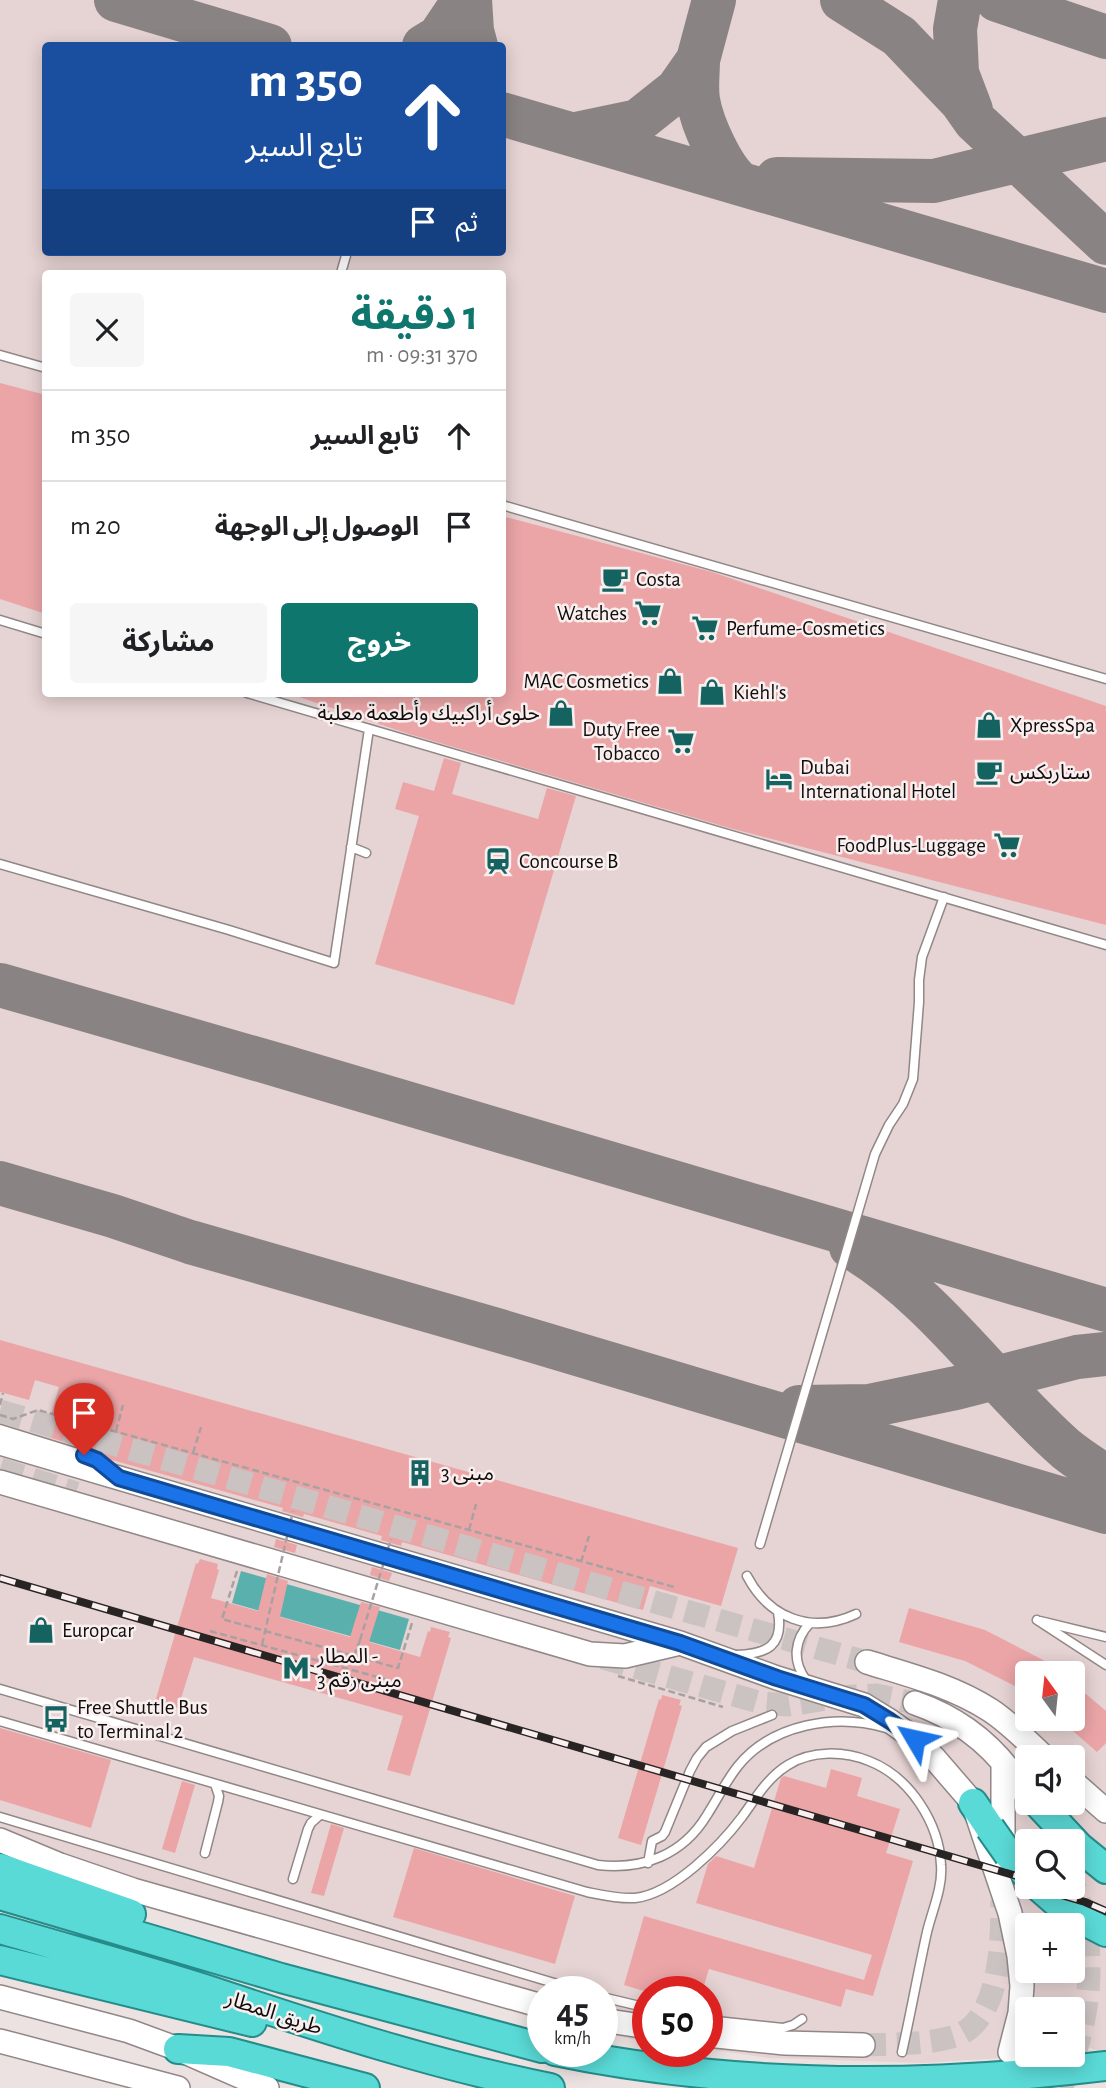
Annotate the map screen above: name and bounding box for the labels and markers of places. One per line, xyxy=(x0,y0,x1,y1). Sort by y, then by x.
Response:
cafe icon: Costa xyxy=(600,564,630,594)
place label: Costa xyxy=(636,569,681,590)
supermarket icon: Watches xyxy=(633,598,663,628)
place label: Watches xyxy=(557,603,627,624)
supermarket icon: Perfume-Cosmetics xyxy=(690,613,720,643)
place label: Perfume-Cosmetics xyxy=(726,618,885,639)
shop icon: MAC Cosmetics xyxy=(655,666,685,696)
place label: MAC Cosmetics xyxy=(524,671,649,692)
shop icon: Kiehl's xyxy=(697,677,727,707)
place label: Kiehl's xyxy=(733,682,787,703)
shop icon: حلوى أراكبيك وأطعمة معلبة xyxy=(546,698,576,728)
place label: حلوى أراكبيك وأطعمة معلبة xyxy=(317,700,540,725)
shop icon: XpressSpa xyxy=(974,710,1004,740)
place label: XpressSpa xyxy=(1010,715,1095,736)
place label: Duty Free Tobacco xyxy=(582,719,660,764)
supermarket icon: Duty Free Tobacco xyxy=(666,726,696,756)
place label: Dubai International Hotel xyxy=(800,757,956,802)
cafe icon: ستاربكس xyxy=(974,757,1004,787)
place label: ستاربكس xyxy=(1010,762,1090,784)
hotel icon: Dubai International Hotel xyxy=(764,764,794,794)
supermarket icon: FoodPlus-Luggage xyxy=(992,830,1022,860)
place label: FoodPlus-Luggage xyxy=(837,835,986,856)
station icon: Concourse B xyxy=(483,846,513,876)
place label: Concourse B xyxy=(519,851,618,872)
pin xyxy=(54,1383,114,1455)
building icon: مبنى 3 xyxy=(405,1458,435,1488)
place label: مبنى 3 xyxy=(441,1463,494,1485)
shop icon: Europcar xyxy=(26,1615,56,1645)
place label: Europcar xyxy=(62,1620,134,1641)
place label: المطار - مبنى رقم 3 xyxy=(316,1646,402,1695)
metro station icon: المطار - مبنى رقم 3 xyxy=(281,1653,311,1683)
place label: Free Shuttle Bus to Terminal 2 xyxy=(77,1697,208,1742)
bus stop icon: Free Shuttle Bus to Terminal 2 xyxy=(41,1704,71,1734)

